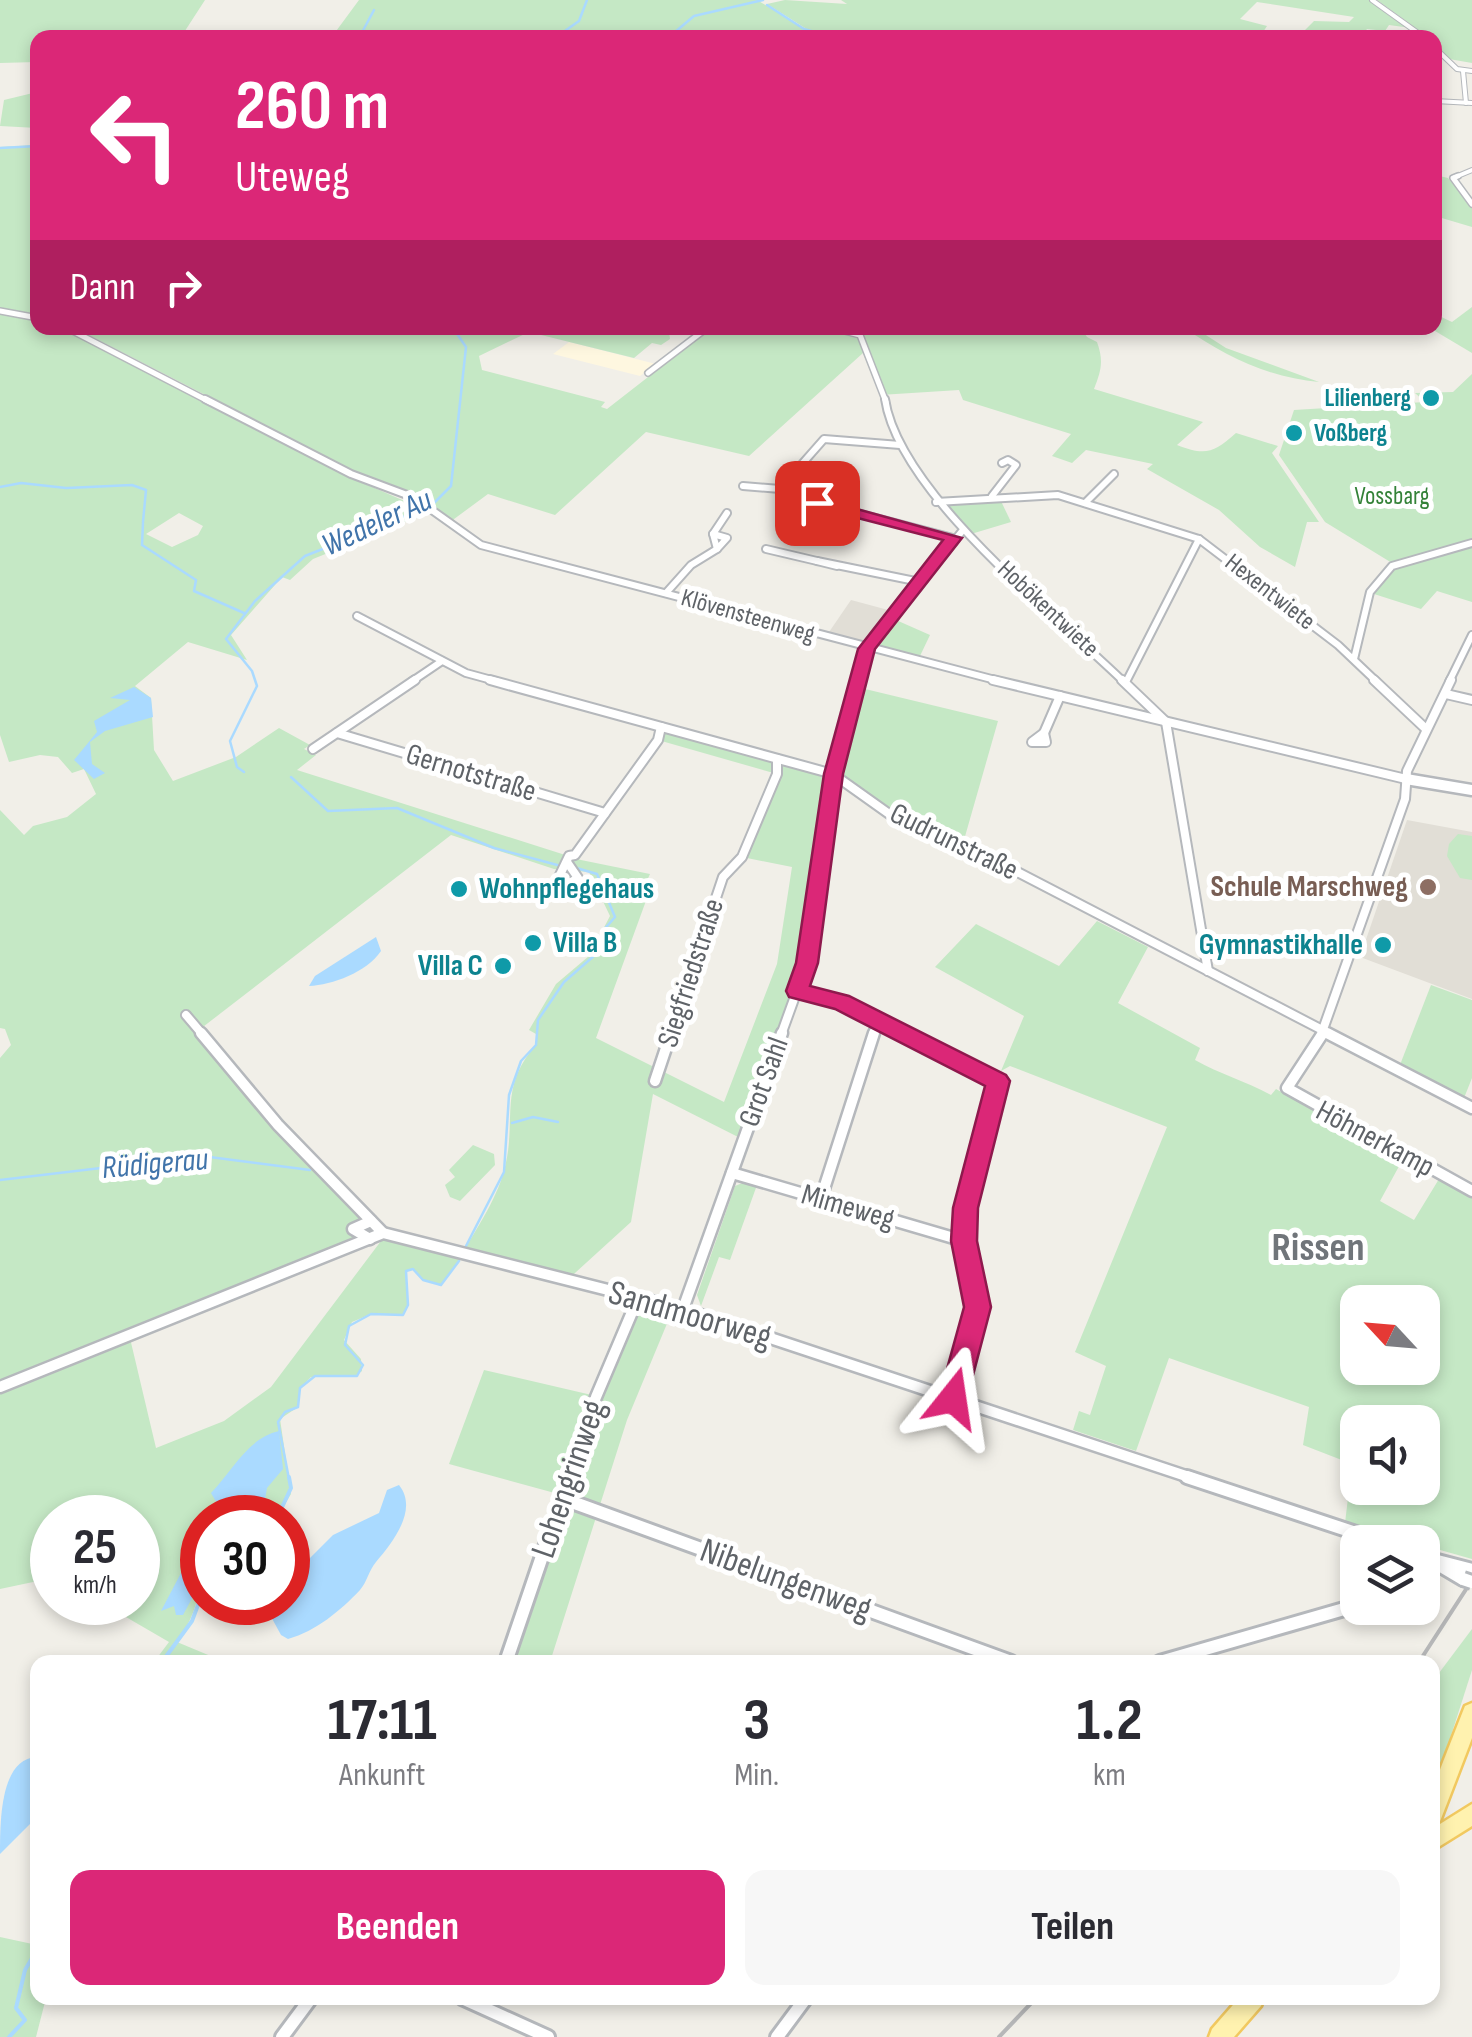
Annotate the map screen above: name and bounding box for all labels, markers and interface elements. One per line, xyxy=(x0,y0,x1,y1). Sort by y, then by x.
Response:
text: 260 m xyxy=(235,65,389,149)
icon: left xyxy=(70,70,200,200)
text: Uteweg xyxy=(235,150,350,205)
icon: right xyxy=(156,260,211,315)
text: Dann xyxy=(70,265,136,310)
place label: Lilienberg xyxy=(1325,383,1411,414)
marker: Lilienberg xyxy=(1420,387,1442,409)
place label: Voßberg xyxy=(1314,418,1387,449)
marker: Voßberg xyxy=(1283,422,1305,444)
pin xyxy=(775,461,860,546)
icon: arrive xyxy=(790,476,845,531)
water label: Wedeler Au xyxy=(316,481,438,565)
park label: Vossbarg xyxy=(1355,481,1430,512)
street label: Hexentwiete xyxy=(1219,547,1321,637)
street label: Hobökentwiete xyxy=(991,554,1105,664)
street label: Klövensteenweg xyxy=(678,582,818,650)
street label: Gernotstraße xyxy=(402,736,540,810)
street label: Gudrunstraße xyxy=(884,795,1024,889)
place label: Schule Marschweg xyxy=(1211,869,1408,905)
place label: Wohnpflegehaus xyxy=(479,871,654,907)
marker: Schule Marschweg xyxy=(1417,876,1439,898)
marker: Wohnpflegehaus xyxy=(448,878,470,900)
street label: Siegfriedstraße xyxy=(650,894,732,1052)
place label: Villa B xyxy=(553,925,617,961)
place label: Gymnastikhalle xyxy=(1199,927,1363,963)
marker: Villa B xyxy=(522,932,544,954)
marker: Gymnastikhalle xyxy=(1372,934,1394,956)
place label: Villa C xyxy=(418,948,483,984)
marker: Villa C xyxy=(492,955,514,977)
street label: Grot Sahl xyxy=(731,1032,797,1132)
street label: Höhnerkamp xyxy=(1310,1093,1440,1185)
water label: Rüdigerau xyxy=(100,1140,210,1188)
street label: Mimeweg xyxy=(797,1177,899,1237)
district label: Rissen xyxy=(1271,1224,1365,1272)
street label: Sandmoorweg xyxy=(603,1271,777,1359)
north arrow xyxy=(1340,1285,1440,1385)
map controls xyxy=(1340,1285,1440,1625)
position arrow xyxy=(901,1346,1005,1450)
street label: Lohengrinweg xyxy=(522,1394,616,1564)
button: sound xyxy=(1340,1405,1440,1505)
speed limit sign: 30 xyxy=(180,1495,310,1625)
text: 25 xyxy=(73,1518,117,1578)
button: layers xyxy=(1340,1525,1440,1625)
street label: Nibelungenweg xyxy=(694,1529,878,1631)
text: km/h xyxy=(73,1570,117,1601)
text: 17:11 xyxy=(327,1685,437,1757)
text: 3 xyxy=(743,1685,770,1757)
text: 1.2 xyxy=(1076,1685,1143,1757)
text: Ankunft xyxy=(339,1756,425,1795)
text: Min. xyxy=(734,1756,779,1795)
text: km xyxy=(1093,1756,1126,1795)
button: Beenden xyxy=(70,1870,725,1985)
button: Teilen xyxy=(745,1870,1400,1985)

